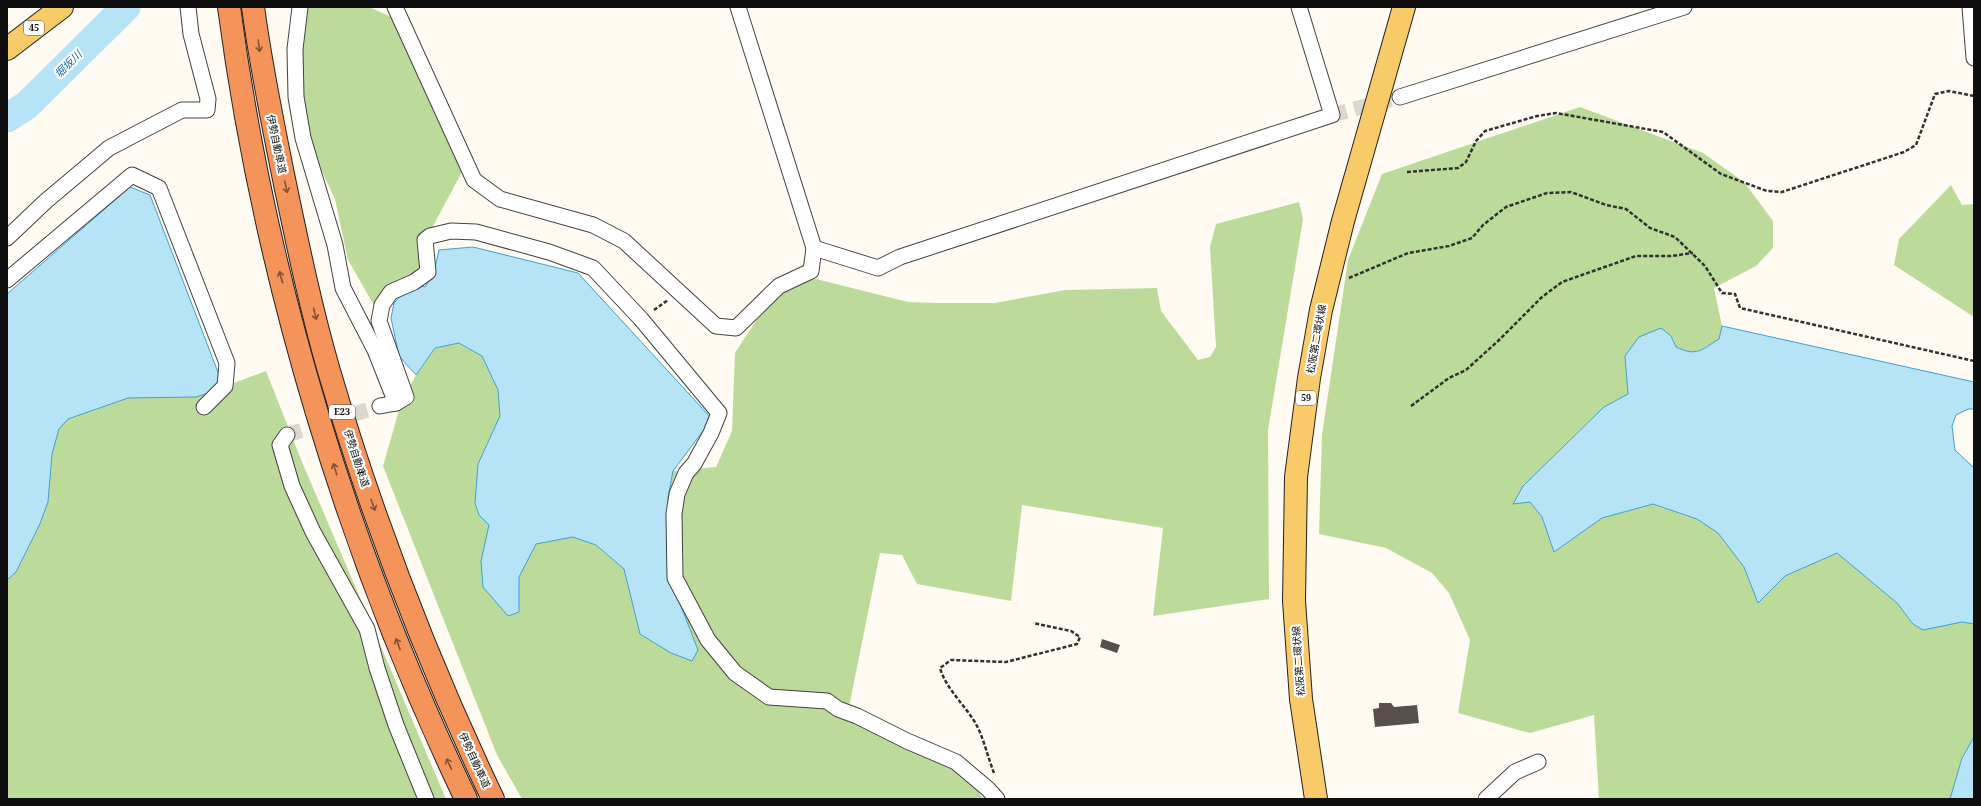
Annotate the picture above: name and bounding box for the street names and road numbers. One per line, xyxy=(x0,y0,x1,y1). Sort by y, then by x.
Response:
road number: 45 xyxy=(24,21,44,35)
street label: 伊勢自動車道 xyxy=(264,113,290,175)
street label: 松阪第二環状線 xyxy=(1303,303,1329,375)
road number: 59 xyxy=(1296,391,1316,405)
road number: E23 xyxy=(329,405,355,419)
street label: 伊勢自動車道 xyxy=(341,427,373,489)
street label: 松阪第二環状線 xyxy=(1289,626,1307,696)
street label: 伊勢自動車道 xyxy=(456,730,494,790)

